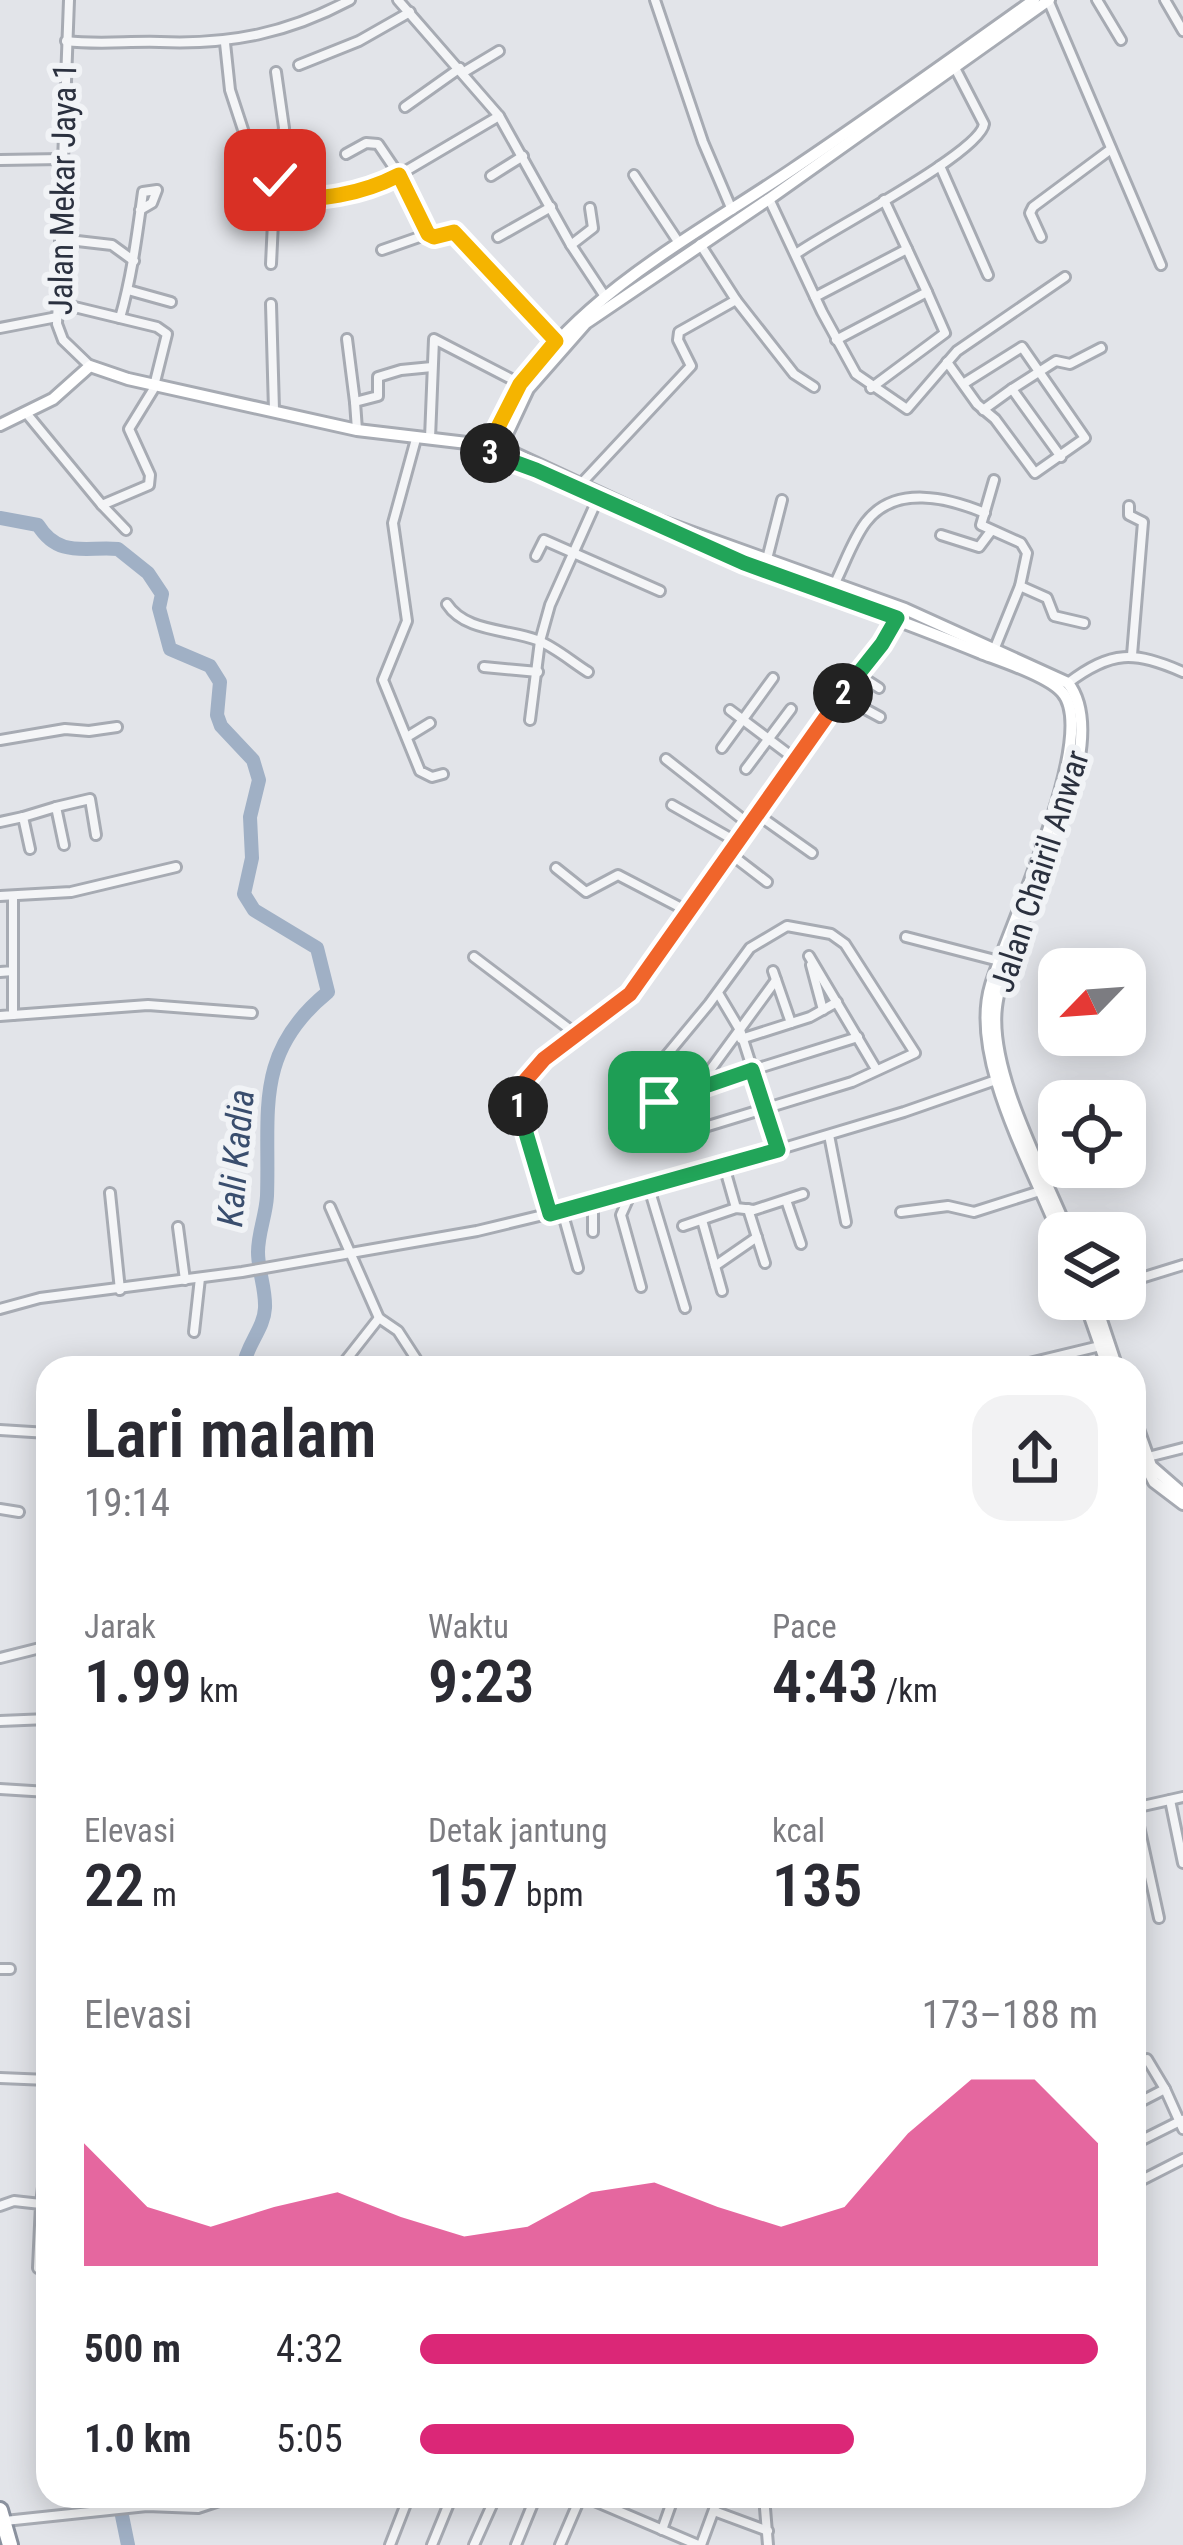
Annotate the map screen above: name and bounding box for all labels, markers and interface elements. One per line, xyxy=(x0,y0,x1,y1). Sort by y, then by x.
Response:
street label: Jalan Mekar Jaya 1 xyxy=(41,63,84,315)
pin xyxy=(224,129,326,231)
icon: check xyxy=(242,147,308,213)
pin: 3 xyxy=(460,423,520,483)
text: 3 xyxy=(482,433,498,472)
pin: 2 xyxy=(813,663,873,723)
text: 2 xyxy=(835,673,851,712)
street label: Jalan Chairil Anwar xyxy=(982,745,1097,997)
north arrow xyxy=(1038,948,1146,1056)
map controls xyxy=(1038,948,1146,1320)
pin xyxy=(608,1051,710,1153)
icon: arrive xyxy=(626,1069,692,1135)
pin: 1 xyxy=(488,1076,548,1136)
button: locate xyxy=(1038,1080,1146,1188)
text: 1 xyxy=(510,1086,526,1125)
water label: Kali Kadia xyxy=(209,1088,263,1229)
button: layers xyxy=(1038,1212,1146,1320)
button: share xyxy=(972,1395,1098,1521)
text: Lari malam xyxy=(84,1396,377,1473)
text: 19:14 xyxy=(84,1480,170,1526)
text: Jarak xyxy=(84,1607,156,1646)
text: Waktu xyxy=(428,1607,509,1646)
text: Pace xyxy=(772,1607,837,1646)
text: 1.99 xyxy=(84,1646,192,1717)
text: 9:23 xyxy=(428,1646,534,1717)
text: 4:43 xyxy=(772,1646,878,1717)
text: km xyxy=(192,1671,239,1710)
text: /km xyxy=(878,1671,938,1710)
text: Elevasi xyxy=(84,1811,176,1850)
text: Detak jantung xyxy=(428,1811,608,1850)
text: kcal xyxy=(772,1811,825,1850)
text: 22 xyxy=(84,1850,144,1921)
text: 157 xyxy=(428,1850,519,1921)
text: 135 xyxy=(772,1850,863,1921)
text: m xyxy=(144,1875,177,1914)
text: bpm xyxy=(519,1875,584,1914)
text: Elevasi xyxy=(84,1992,192,2038)
text: 173–188 m xyxy=(922,1992,1098,2038)
text: 500 m xyxy=(84,2326,181,2372)
text: 4:32 xyxy=(276,2326,343,2372)
text: 1.0 km xyxy=(84,2416,191,2462)
text: 5:05 xyxy=(276,2416,343,2462)

